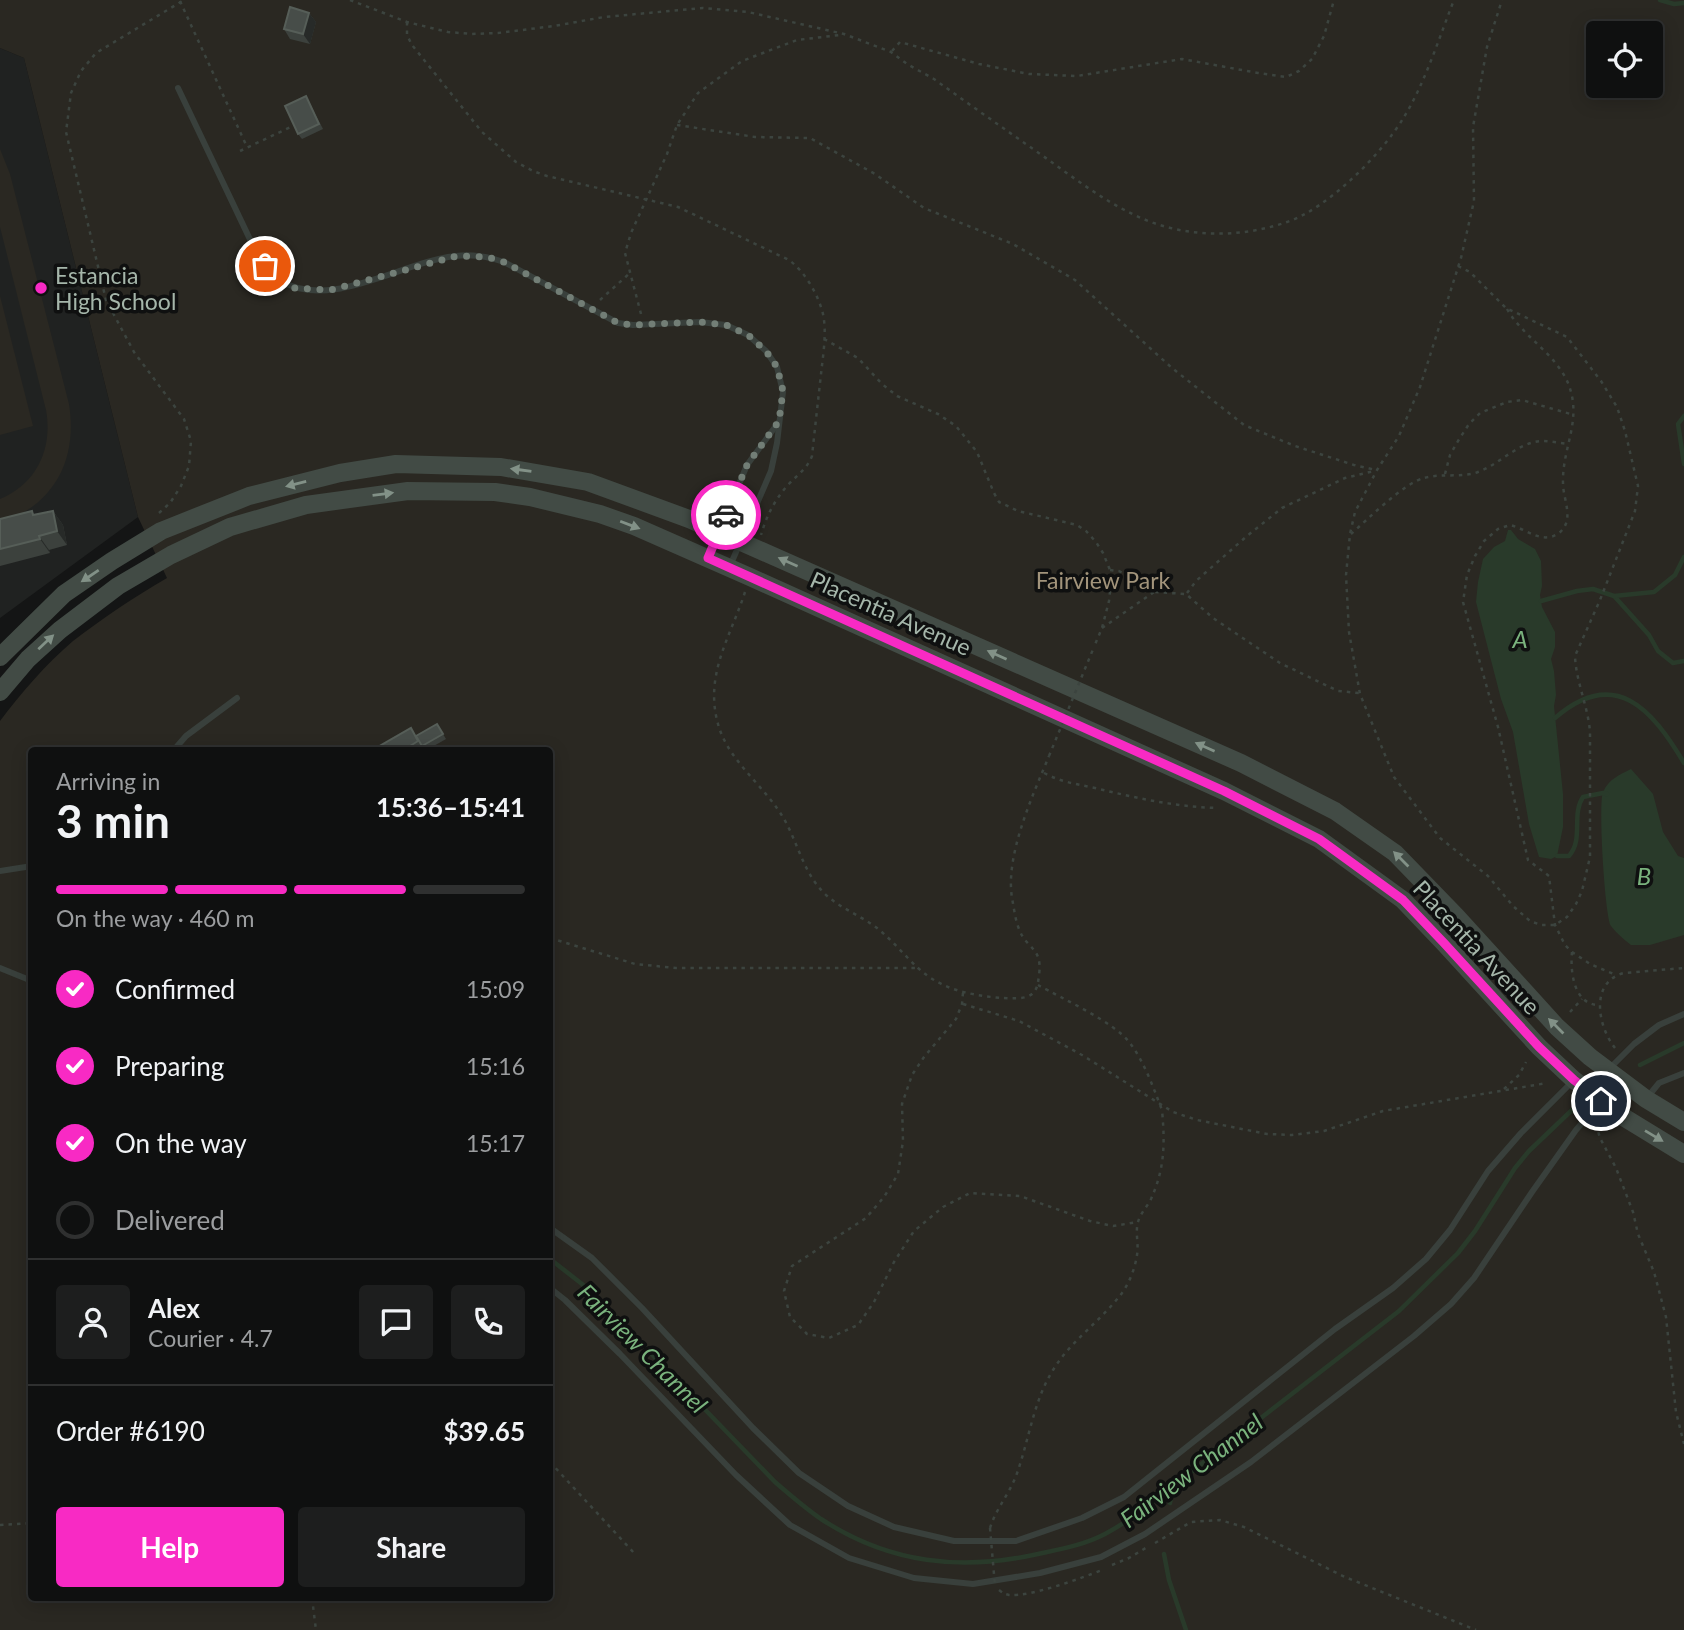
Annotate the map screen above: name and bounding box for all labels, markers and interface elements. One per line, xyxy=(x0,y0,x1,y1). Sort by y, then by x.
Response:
map controls xyxy=(1586,21,1663,98)
button: locate xyxy=(1586,21,1663,98)
pin xyxy=(235,236,295,296)
icon: bag xyxy=(246,247,284,285)
place label: Estancia High School xyxy=(55,261,176,315)
marker: Estancia High School xyxy=(33,280,49,296)
one-way arrow xyxy=(510,464,532,475)
one-way arrow xyxy=(285,479,307,490)
courier xyxy=(691,480,761,550)
one-way arrow xyxy=(372,489,394,500)
icon: car xyxy=(707,496,745,534)
one-way arrow xyxy=(620,520,641,531)
one-way arrow xyxy=(778,556,798,568)
street label: Placentia Avenue xyxy=(806,565,976,661)
park label: Fairview Park xyxy=(1036,566,1171,594)
one-way arrow xyxy=(80,570,100,583)
water label: A xyxy=(1511,624,1528,653)
one-way arrow xyxy=(37,635,54,651)
one-way arrow xyxy=(986,649,1007,660)
one-way arrow xyxy=(1194,741,1215,752)
text: Arriving in xyxy=(56,767,160,795)
text: 15:36–15:41 xyxy=(376,791,525,823)
text: 3 min xyxy=(56,793,170,848)
one-way arrow xyxy=(1393,851,1410,868)
water label: B xyxy=(1637,861,1651,890)
street label: Placentia Avenue xyxy=(1408,874,1546,1020)
text: On the way · 460 m xyxy=(56,904,255,932)
icon: check xyxy=(56,970,94,1008)
text: Confirmed xyxy=(115,973,235,1005)
text: 15:09 xyxy=(466,975,525,1003)
one-way arrow xyxy=(1548,1017,1565,1034)
icon: check xyxy=(56,1047,94,1085)
text: Preparing xyxy=(115,1050,224,1082)
text: 15:16 xyxy=(466,1052,525,1080)
pin xyxy=(1571,1071,1631,1131)
icon: home xyxy=(1582,1082,1620,1120)
icon: check xyxy=(56,1124,94,1162)
text: On the way xyxy=(115,1127,247,1159)
text: 15:17 xyxy=(466,1129,525,1157)
one-way arrow xyxy=(1645,1130,1664,1143)
text: Delivered xyxy=(115,1204,225,1236)
water label: Fairview Channel xyxy=(572,1277,714,1419)
button: person xyxy=(56,1285,130,1359)
button: chat xyxy=(359,1285,433,1359)
button: phone xyxy=(451,1285,525,1359)
text: Alex xyxy=(148,1292,200,1324)
text: Courier · 4.7 xyxy=(148,1324,273,1352)
water label: Fairview Channel xyxy=(1114,1407,1268,1533)
text: Order #6190 xyxy=(56,1415,205,1447)
text: $39.65 xyxy=(443,1415,525,1447)
button: Help xyxy=(56,1507,284,1587)
button: Share xyxy=(298,1507,525,1587)

